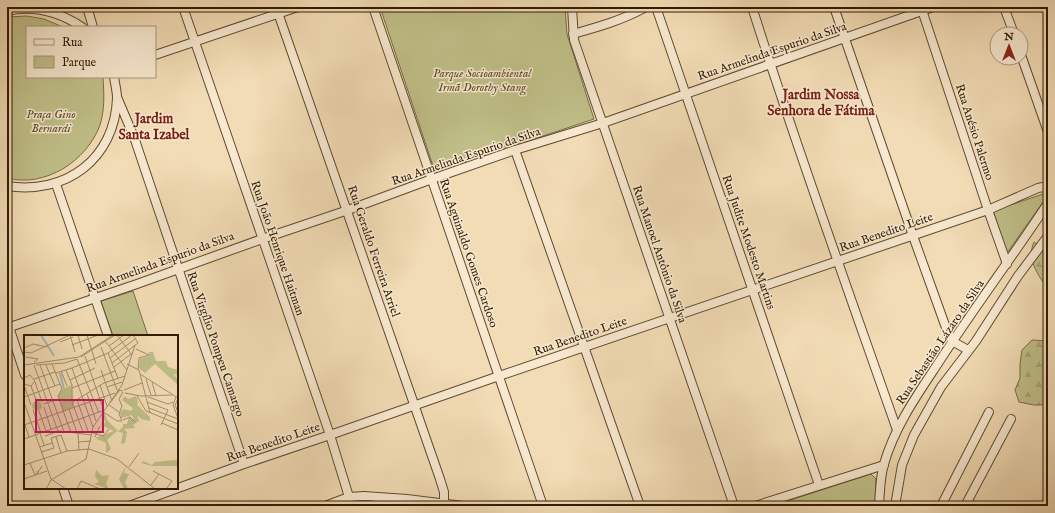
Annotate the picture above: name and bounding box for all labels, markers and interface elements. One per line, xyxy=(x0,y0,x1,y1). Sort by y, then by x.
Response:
street label: Rua Armelinda Espurio da Silva xyxy=(696,19,850,85)
legend xyxy=(26,26,156,78)
north arrow xyxy=(989,26,1029,66)
text: N xyxy=(1003,30,1014,44)
text: Rua xyxy=(62,35,83,50)
text: Parque xyxy=(62,55,97,71)
park label: Parque Socioambiental Irmã Dorothy Stang xyxy=(433,66,532,96)
street label: Rua Anésio Palermo xyxy=(952,82,997,183)
district label: Jardim Nossa Senhora de Fátima xyxy=(767,86,876,120)
park label: Praça Gino Bernardi xyxy=(26,107,76,136)
district label: Jardim Santa Izabel xyxy=(119,110,191,144)
street label: Rua Armelinda Espurio da Silva xyxy=(390,124,544,190)
street label: Rua Judite Modesto Martins xyxy=(717,173,779,312)
street label: Rua Aguinaldo Gomes Cardoso xyxy=(436,177,501,330)
street label: Rua João Henrique Haitman xyxy=(246,179,308,319)
street label: Rua Geraldo Ferreira Arriel xyxy=(344,183,403,320)
street label: Rua Manoel Antônio da Silva xyxy=(629,183,690,326)
street label: Rua Benedito Leite xyxy=(837,209,935,256)
street label: Rua Armelinda Espurio da Silva xyxy=(84,228,237,297)
street label: Rua Virgílio Pompeu Camargo xyxy=(183,270,248,420)
street label: Rua Sebastião Lázaro da Silva xyxy=(893,276,988,408)
street label: Rua Benedito Leite xyxy=(531,313,629,360)
inset map xyxy=(24,335,178,489)
street label: Rua Benedito Leite xyxy=(224,419,322,466)

